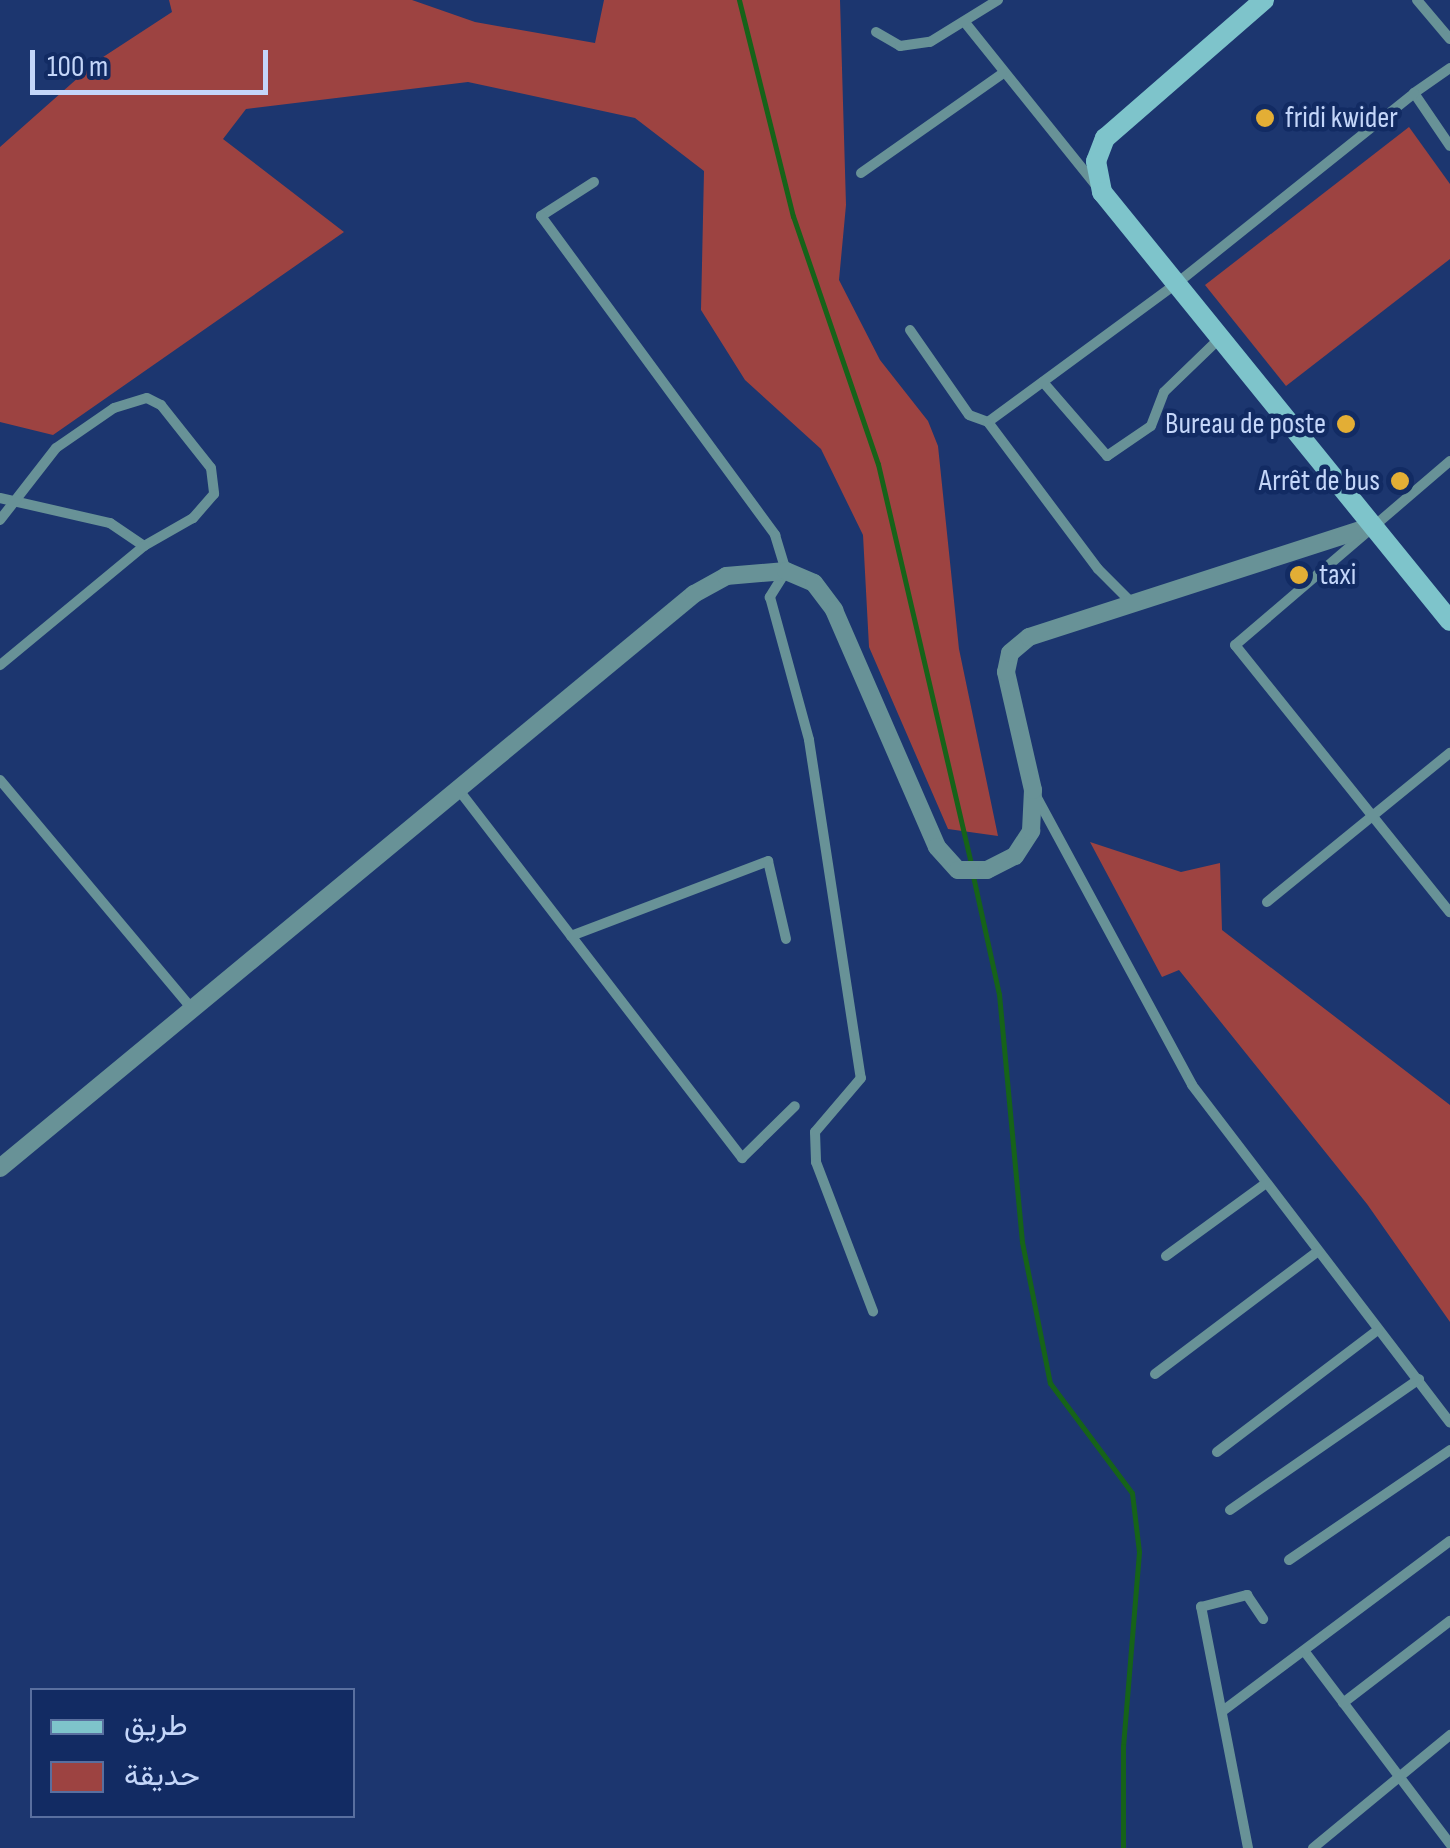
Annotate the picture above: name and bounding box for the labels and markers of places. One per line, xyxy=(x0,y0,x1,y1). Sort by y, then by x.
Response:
place label: fridi kwider xyxy=(1285,100,1398,136)
marker: fridi kwider xyxy=(1254,107,1276,129)
place label: Bureau de poste xyxy=(1165,406,1326,442)
marker: Bureau de poste xyxy=(1335,413,1357,435)
place label: Arrêt de bus xyxy=(1259,463,1380,499)
marker: Arrêt de bus xyxy=(1389,470,1411,492)
place label: taxi xyxy=(1319,557,1356,593)
marker: taxi xyxy=(1288,564,1310,586)

